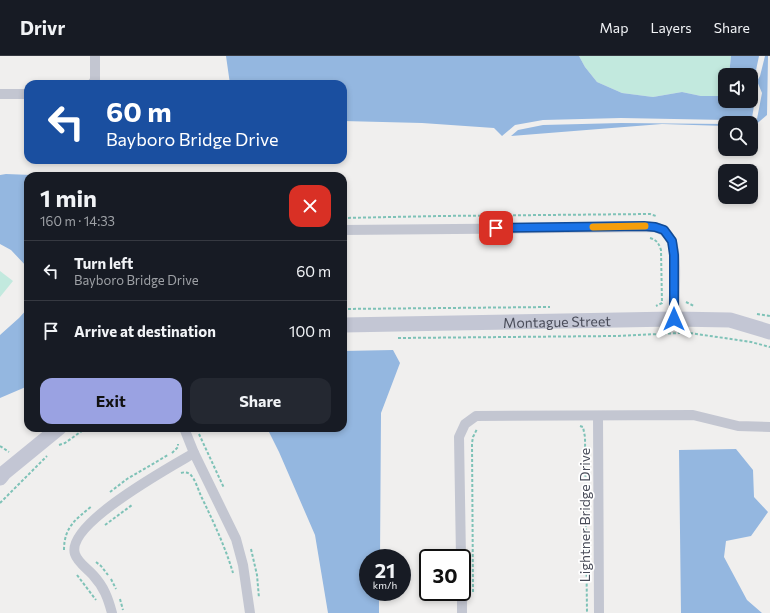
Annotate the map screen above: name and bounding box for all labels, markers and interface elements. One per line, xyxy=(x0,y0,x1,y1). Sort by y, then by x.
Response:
text: Drivr xyxy=(20,16,65,39)
text: Map xyxy=(600,19,628,36)
text: Layers xyxy=(650,19,692,36)
text: Share xyxy=(714,19,750,36)
map controls xyxy=(718,68,758,204)
button: sound xyxy=(718,68,758,108)
text: 60 m xyxy=(106,94,172,128)
icon: left xyxy=(40,96,92,148)
button: search xyxy=(718,116,758,156)
text: Bayboro Bridge Drive xyxy=(106,128,278,150)
button: layers xyxy=(718,164,758,204)
text: 1 min xyxy=(40,183,97,212)
button: close xyxy=(289,185,331,227)
pin xyxy=(479,211,513,245)
text: 160 m · 14:33 xyxy=(40,213,115,229)
icon: arrive xyxy=(485,217,507,239)
text: Turn left xyxy=(74,254,133,272)
icon: left xyxy=(40,260,62,282)
text: 60 m xyxy=(296,262,331,280)
text: Bayboro Bridge Drive xyxy=(74,272,199,288)
position arrow xyxy=(653,298,695,340)
street label: Montague Street xyxy=(503,312,611,331)
icon: arrive xyxy=(40,320,62,342)
text: Arrive at destination xyxy=(74,322,216,340)
text: 100 m xyxy=(289,322,331,340)
button: Exit xyxy=(40,378,182,424)
button: Share xyxy=(190,378,331,424)
street label: Lightner Bridge Drive xyxy=(576,448,593,582)
speed limit sign: 30 xyxy=(419,549,471,601)
text: 21 xyxy=(375,558,395,582)
text: km/h xyxy=(373,579,397,591)

